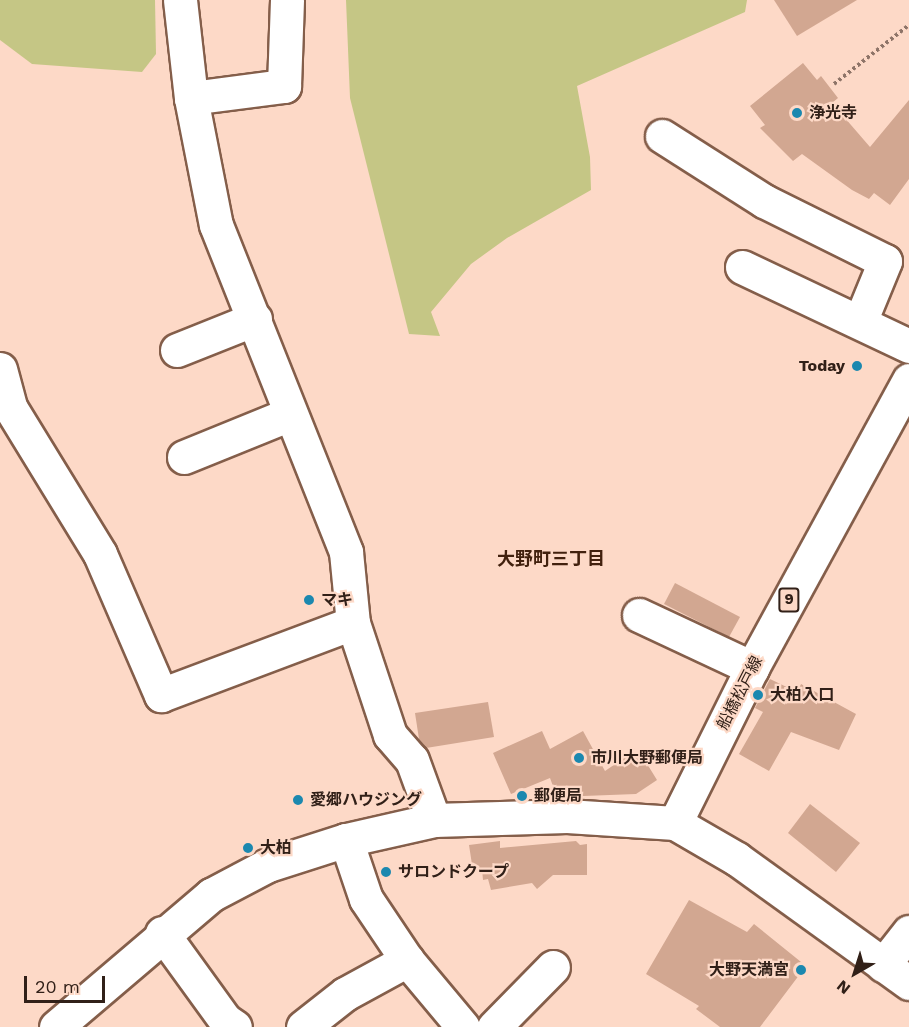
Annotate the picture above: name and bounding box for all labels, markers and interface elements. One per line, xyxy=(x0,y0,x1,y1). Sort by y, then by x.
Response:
place label: 浄光寺 xyxy=(809,103,857,123)
marker: 浄光寺 xyxy=(790,106,804,120)
place label: Today xyxy=(799,356,845,376)
marker: Today xyxy=(850,359,864,373)
district label: 大野町三丁目 xyxy=(497,548,605,570)
road number: 9 xyxy=(777,588,801,612)
place label: マキ xyxy=(321,590,353,610)
marker: マキ xyxy=(302,593,316,607)
street label: 船橋松戸線 xyxy=(713,653,767,733)
place label: 大柏入口 xyxy=(770,685,834,705)
marker: 大柏入口 xyxy=(751,688,765,702)
place label: 市川大野郵便局 xyxy=(591,748,703,768)
marker: 市川大野郵便局 xyxy=(572,751,586,765)
place label: 郵便局 xyxy=(534,786,582,806)
marker: 郵便局 xyxy=(515,789,529,803)
place label: 愛郷ハウジング xyxy=(310,790,422,810)
marker: 愛郷ハウジング xyxy=(291,793,305,807)
place label: 大柏 xyxy=(260,838,292,858)
marker: 大柏 xyxy=(241,841,255,855)
place label: サロンドクープ xyxy=(398,862,510,882)
marker: サロンドクープ xyxy=(379,865,393,879)
north arrow xyxy=(825,943,885,1003)
place label: 大野天満宮 xyxy=(709,960,789,980)
marker: 大野天満宮 xyxy=(794,963,808,977)
scale bar xyxy=(27,964,108,1002)
text: 20 m xyxy=(35,976,80,997)
text: N xyxy=(833,976,854,998)

